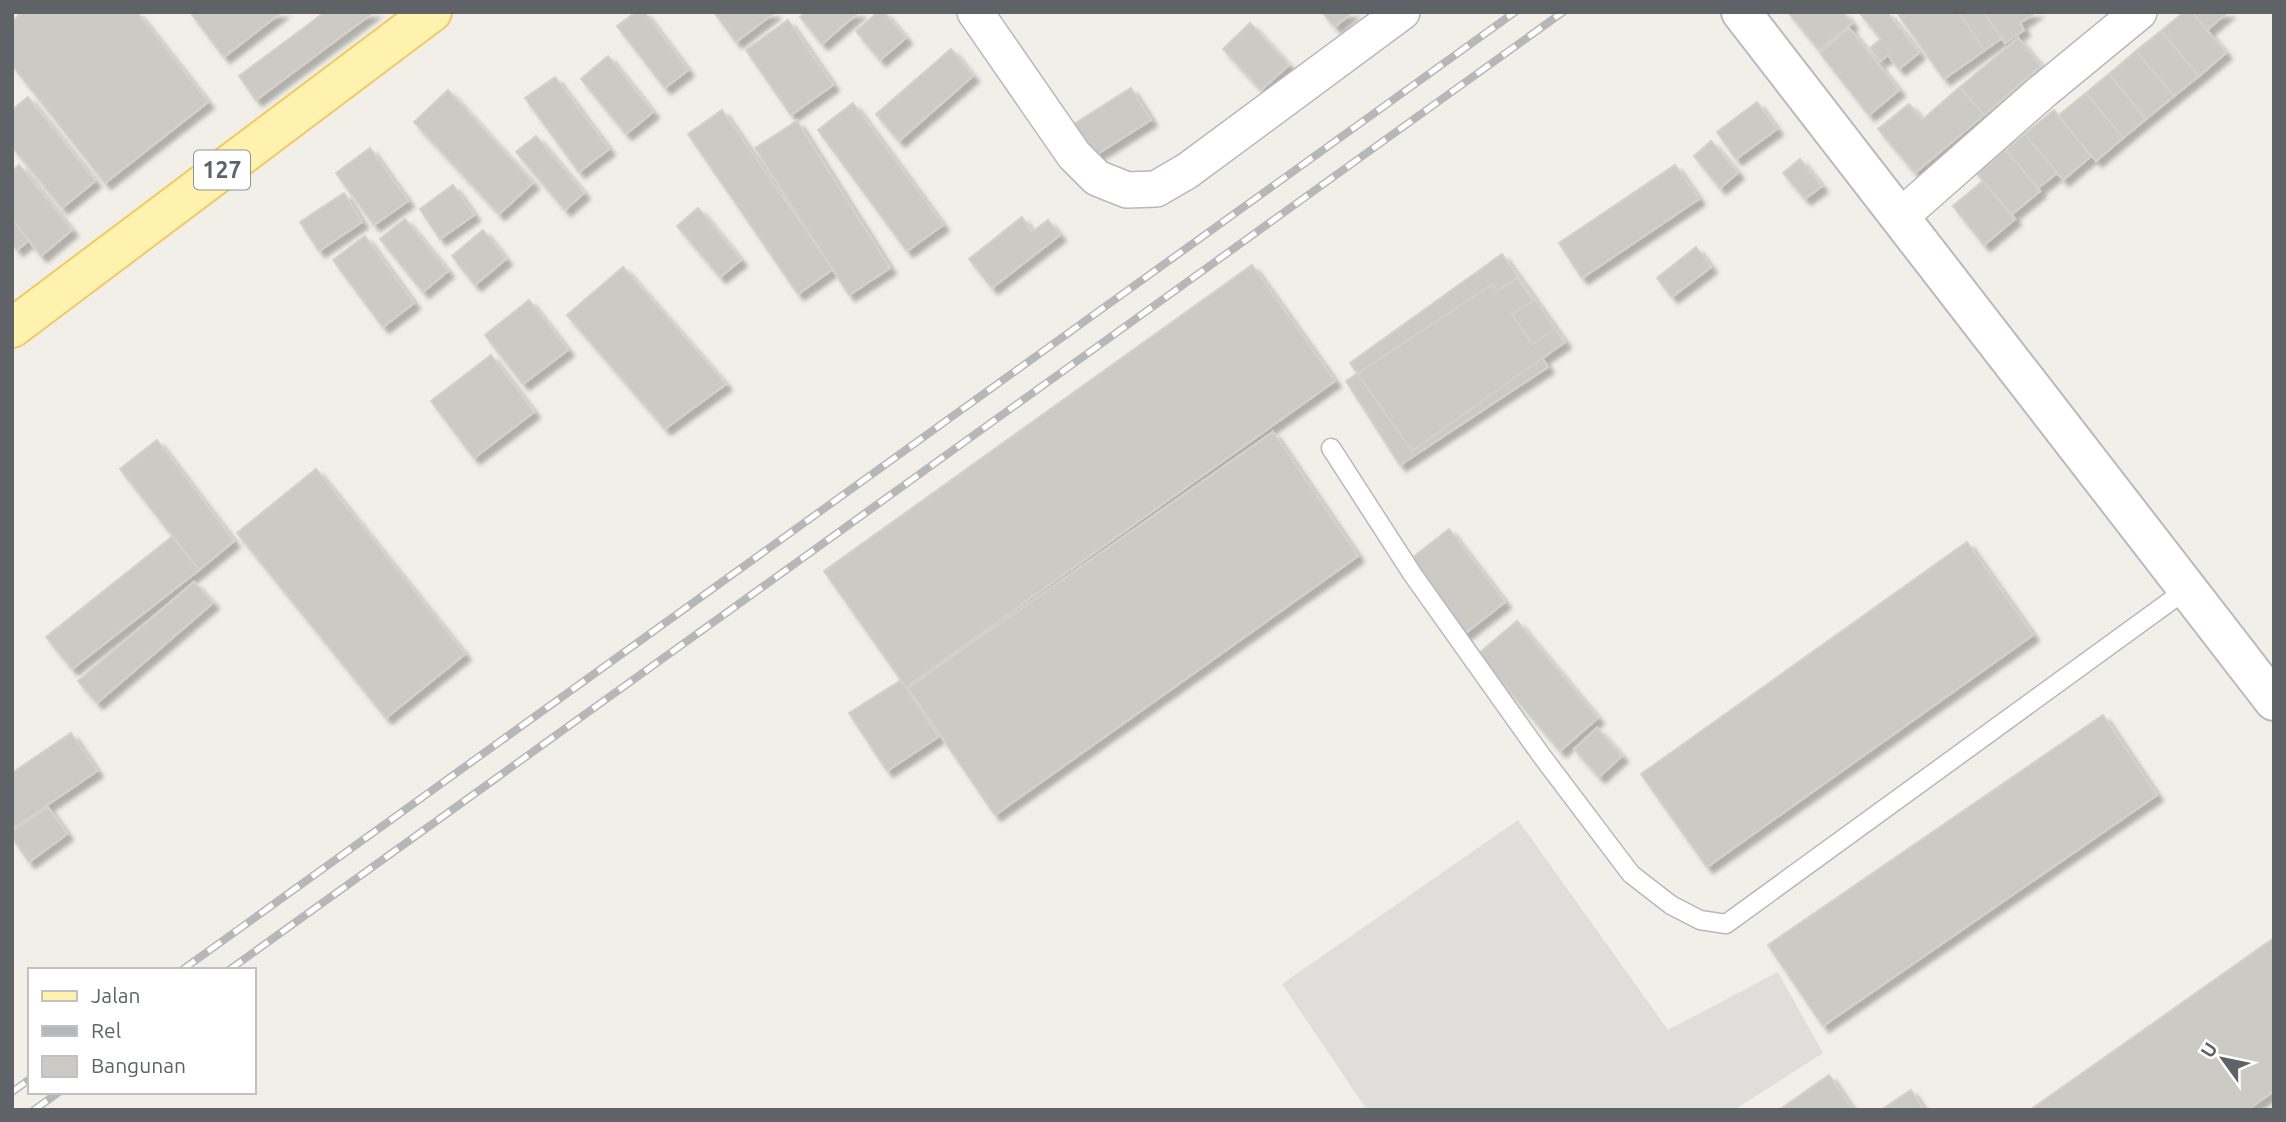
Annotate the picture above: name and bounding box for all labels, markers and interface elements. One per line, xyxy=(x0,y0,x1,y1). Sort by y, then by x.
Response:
road number: 127 xyxy=(194,150,250,190)
legend xyxy=(28,968,256,1094)
text: Jalan xyxy=(91,983,140,1007)
text: Rel xyxy=(91,1018,121,1042)
north arrow xyxy=(2188,1024,2258,1094)
text: U xyxy=(2196,1038,2222,1061)
text: Bangunan xyxy=(91,1053,186,1077)

